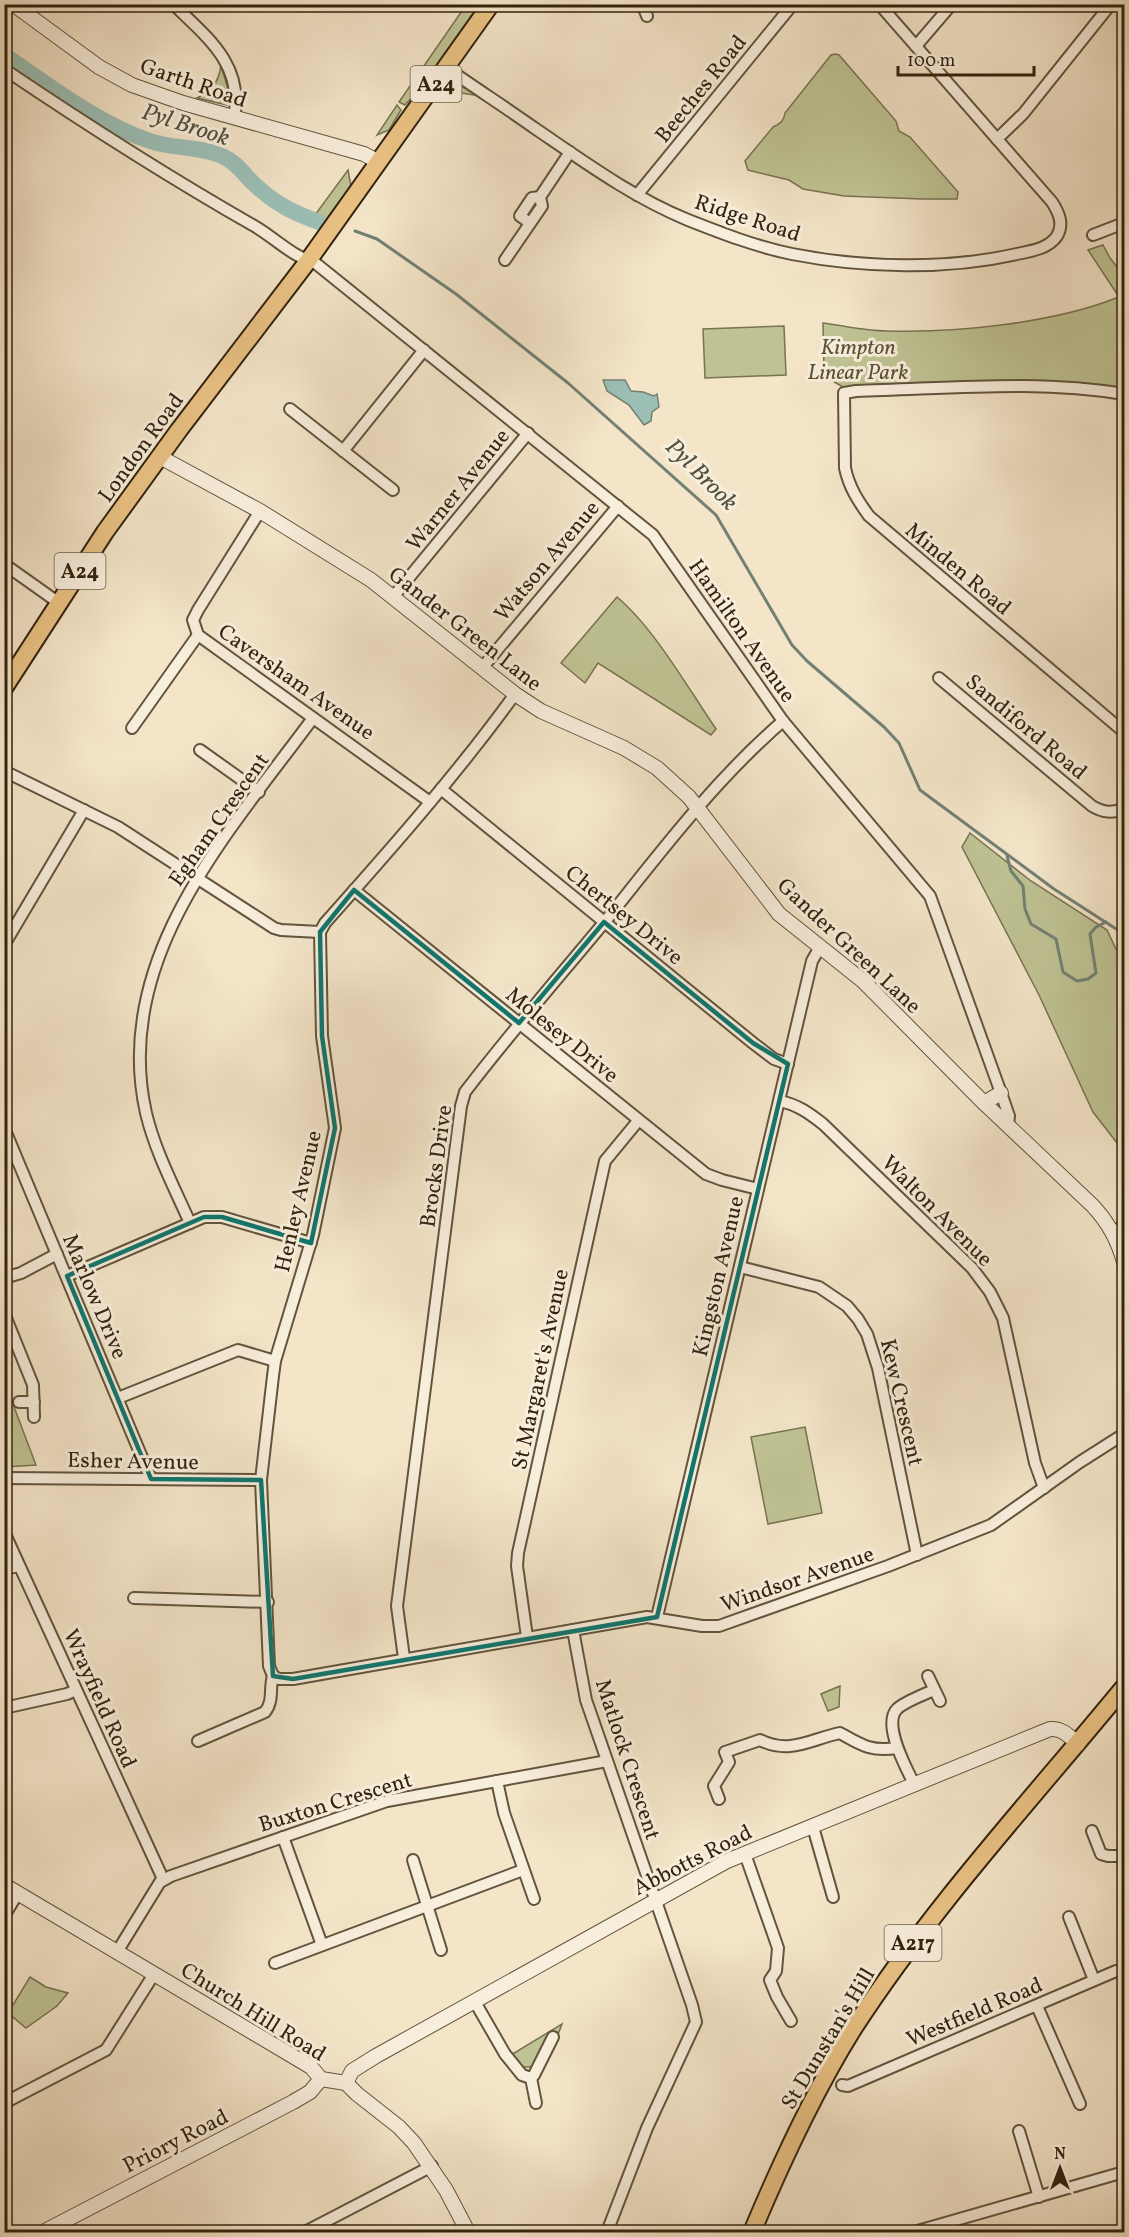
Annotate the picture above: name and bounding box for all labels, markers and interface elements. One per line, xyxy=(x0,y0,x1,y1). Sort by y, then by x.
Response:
street label: Beeches Road xyxy=(649,29,755,150)
scale bar xyxy=(898,39,1034,77)
text: 100 m xyxy=(907,49,956,74)
street label: Garth Road xyxy=(136,52,251,117)
road number: A24 xyxy=(410,66,462,102)
water label: Pyl Brook xyxy=(137,96,234,156)
street label: Ridge Road xyxy=(690,188,804,251)
park label: Kimpton Linear Park xyxy=(808,333,908,389)
street label: London Road xyxy=(92,387,192,510)
street label: Warner Avenue xyxy=(400,423,518,559)
water label: Pyl Brook xyxy=(657,431,745,519)
street label: Watson Avenue xyxy=(488,494,608,629)
street label: Minden Road xyxy=(898,516,1017,624)
road number: A24 xyxy=(54,553,106,589)
street label: Hamilton Avenue xyxy=(680,553,802,710)
street label: Gander Green Lane xyxy=(381,560,548,700)
street label: Caversham Avenue xyxy=(211,617,380,749)
street label: Sandiford Road xyxy=(958,668,1093,788)
street label: Egham Crescent xyxy=(162,747,278,894)
street label: Chertsey Drive xyxy=(558,859,689,973)
street label: Gander Green Lane xyxy=(769,872,927,1022)
street label: Molesey Drive xyxy=(498,981,625,1091)
street label: Brocks Drive xyxy=(414,1103,461,1230)
street label: Henley Avenue xyxy=(268,1128,331,1275)
street label: Walton Avenue xyxy=(873,1149,999,1275)
street label: Kingston Avenue xyxy=(686,1193,753,1360)
street label: Marlow Drive xyxy=(53,1230,134,1364)
street label: St Margaret's Avenue xyxy=(505,1266,578,1473)
street label: Kew Crescent xyxy=(871,1336,930,1469)
street label: Esher Avenue xyxy=(67,1446,199,1479)
street label: Windsor Avenue xyxy=(717,1540,879,1621)
street label: Wrayfield Road xyxy=(54,1624,143,1774)
street label: Matlock Crescent xyxy=(586,1675,667,1844)
street label: Buxton Crescent xyxy=(255,1765,416,1841)
street label: Abbotts Road xyxy=(628,1818,758,1904)
road number: A217 xyxy=(884,1925,942,1961)
street label: Church Hill Road xyxy=(174,1956,331,2070)
street label: St Dunstan's Hill xyxy=(775,1963,884,2116)
street label: Westfield Road xyxy=(902,1971,1048,2056)
street label: Priory Road xyxy=(118,2102,234,2182)
north arrow xyxy=(1030,2138,1090,2198)
text: N xyxy=(1054,2144,1066,2166)

